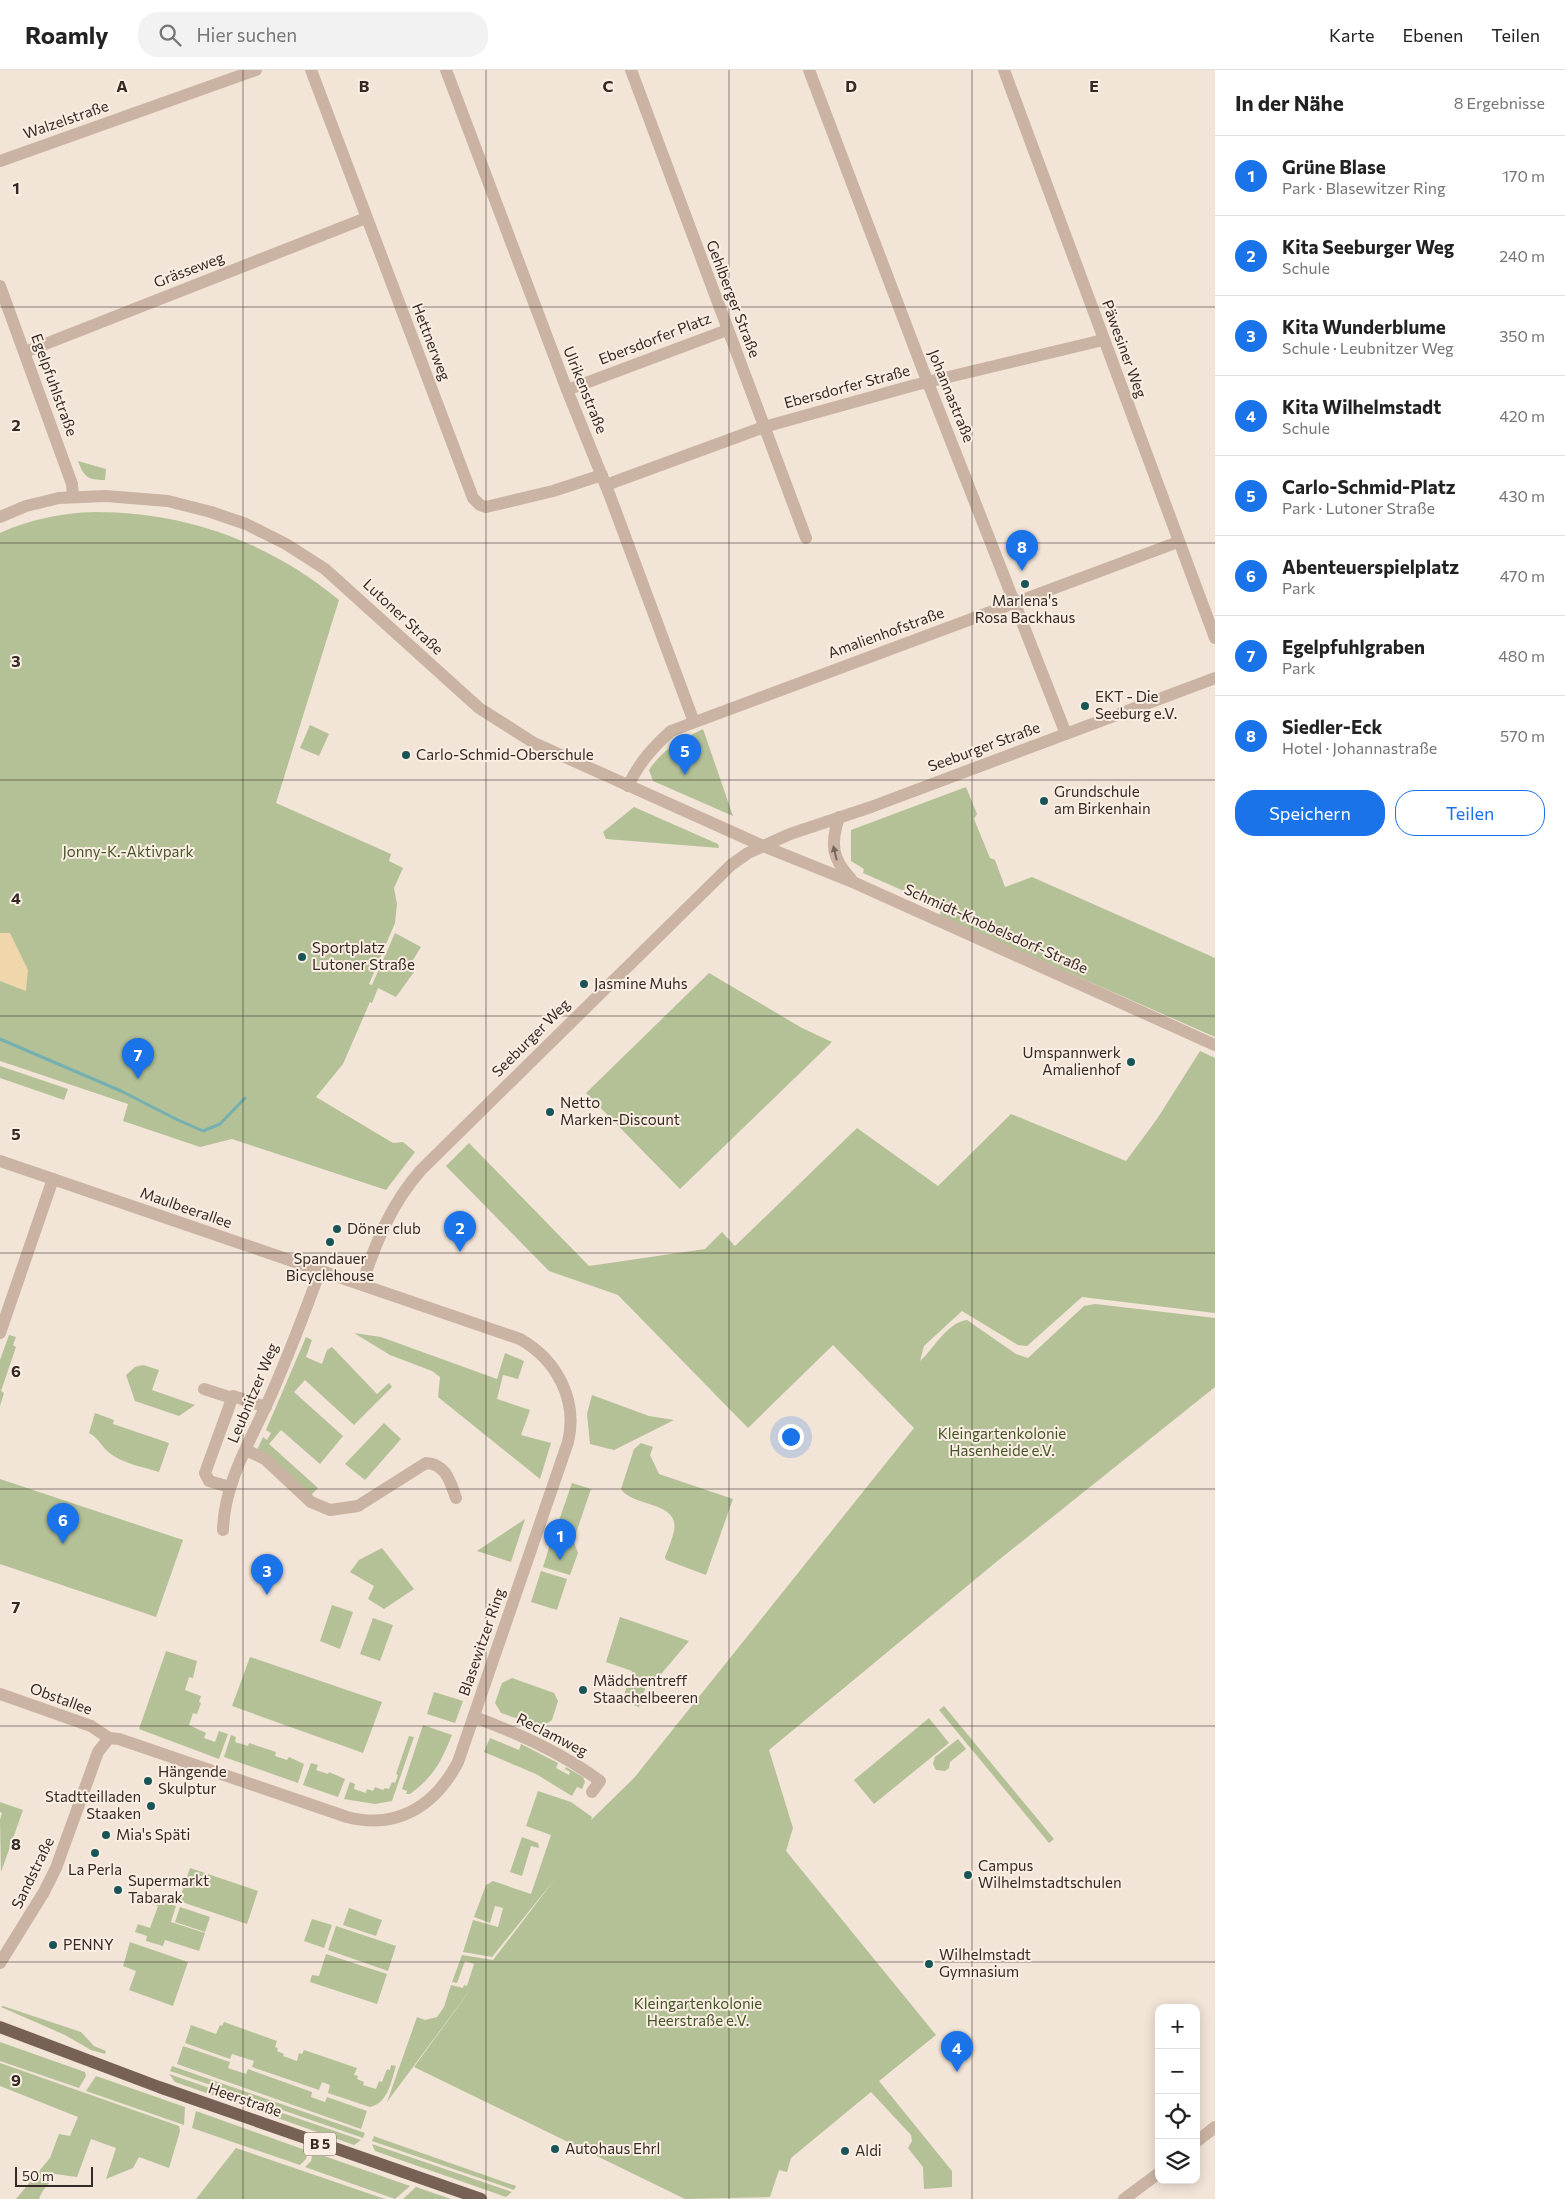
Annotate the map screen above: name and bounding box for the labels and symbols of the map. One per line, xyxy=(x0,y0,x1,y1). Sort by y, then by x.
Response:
text: A xyxy=(116,76,128,95)
text: B xyxy=(359,76,370,95)
text: C xyxy=(603,76,614,95)
text: D xyxy=(845,76,857,95)
text: E xyxy=(1089,76,1099,95)
street label: Walzelstraße xyxy=(21,96,111,142)
text: 1 xyxy=(12,178,20,197)
street label: Gehlberger Straße xyxy=(703,237,765,360)
street label: Grässeweg xyxy=(151,247,226,291)
street label: Päwesiner Weg xyxy=(1099,297,1151,400)
street label: Hettnerweg xyxy=(409,300,455,383)
street label: Ebersdorfer Platz xyxy=(596,308,713,368)
street label: Egelpfuhlstraße xyxy=(28,331,82,438)
street label: Ulrikenstraße xyxy=(560,343,612,436)
street label: Johannastraße xyxy=(925,347,979,445)
street label: Ebersdorfer Straße xyxy=(782,361,912,412)
text: 2 xyxy=(11,415,21,434)
pin: 8 xyxy=(1006,530,1038,571)
street label: Lutoner Straße xyxy=(360,575,447,658)
marker: Marlena's Rosa Backhaus xyxy=(1019,578,1031,590)
place label: Marlena's Rosa Backhaus xyxy=(975,591,1075,626)
street label: Amalienhofstraße xyxy=(825,603,946,661)
text: 3 xyxy=(11,651,21,670)
place label: EKT - Die Seeburg e.V. xyxy=(1095,687,1177,722)
marker: EKT - Die Seeburg e.V. xyxy=(1079,700,1091,712)
street label: Seeburger Straße xyxy=(925,717,1042,775)
pin: 5 xyxy=(669,734,701,775)
place label: Carlo-Schmid-Oberschule xyxy=(416,745,594,763)
marker: Carlo-Schmid-Oberschule xyxy=(400,749,412,761)
place label: Grundschule am Birkenhain xyxy=(1054,782,1151,817)
marker: Grundschule am Birkenhain xyxy=(1038,795,1050,807)
park label: Jonny-K.-Aktivpark xyxy=(62,842,194,860)
one-way arrow xyxy=(831,845,839,860)
street label: Schmidt-Knobelsdorf-Straße xyxy=(902,879,1091,977)
text: 4 xyxy=(11,888,21,907)
place label: Sportplatz Lutoner Straße xyxy=(312,938,415,973)
marker: Sportplatz Lutoner Straße xyxy=(296,951,308,963)
place label: Jasmine Muhs xyxy=(594,974,688,992)
marker: Jasmine Muhs xyxy=(578,978,590,990)
street label: Seeburger Weg xyxy=(488,995,573,1080)
pin: 7 xyxy=(122,1038,154,1079)
place label: Umspannwerk Amalienhof xyxy=(1023,1043,1121,1078)
marker: Umspannwerk Amalienhof xyxy=(1125,1056,1137,1068)
place label: Netto Marken-Discount xyxy=(560,1093,680,1128)
marker: Netto Marken-Discount xyxy=(544,1106,556,1118)
text: 5 xyxy=(11,1124,21,1143)
street label: Maulbeerallee xyxy=(138,1183,235,1231)
pin: 2 xyxy=(444,1211,476,1252)
place label: Döner club xyxy=(347,1219,421,1237)
marker: Döner club xyxy=(331,1223,343,1235)
marker: Spandauer Bicyclehouse xyxy=(324,1236,336,1248)
place label: Spandauer Bicyclehouse xyxy=(286,1249,374,1284)
street label: Leubnitzer Weg xyxy=(223,1340,281,1445)
text: 6 xyxy=(11,1361,21,1380)
your location xyxy=(778,1424,804,1450)
park label: Kleingartenkolonie Hasenheide e.V. xyxy=(938,1424,1066,1459)
pin: 6 xyxy=(47,1503,79,1544)
pin: 1 xyxy=(544,1519,576,1560)
pin: 3 xyxy=(251,1554,283,1595)
street label: Blasewitzer Ring xyxy=(454,1585,508,1698)
text: 7 xyxy=(12,1597,21,1616)
place label: Mädchentreff Staachelbeeren xyxy=(593,1671,698,1706)
street label: Obstallee xyxy=(28,1678,95,1718)
marker: Mädchentreff Staachelbeeren xyxy=(577,1684,589,1696)
street label: Reclamweg xyxy=(514,1709,591,1760)
place label: Hängende Skulptur xyxy=(158,1762,227,1797)
marker: Hängende Skulptur xyxy=(142,1775,154,1787)
place label: Stadtteilladen Staaken xyxy=(45,1787,141,1822)
marker: Stadtteilladen Staaken xyxy=(145,1800,157,1812)
place label: Mia's Späti xyxy=(116,1825,190,1843)
marker: Mia's Späti xyxy=(100,1829,112,1841)
street label: Sandstraße xyxy=(7,1834,57,1911)
text: 8 xyxy=(11,1834,21,1853)
marker: La Perla xyxy=(89,1847,101,1859)
place label: Campus Wilhelmstadtschulen xyxy=(978,1856,1122,1891)
place label: La Perla xyxy=(68,1860,122,1878)
marker: Campus Wilhelmstadtschulen xyxy=(962,1869,974,1881)
place label: Supermarkt Tabarak xyxy=(128,1871,209,1906)
marker: Supermarkt Tabarak xyxy=(112,1884,124,1896)
place label: PENNY xyxy=(63,1935,114,1953)
marker: PENNY xyxy=(47,1939,59,1951)
place label: Wilhelmstadt Gymnasium xyxy=(939,1945,1031,1980)
marker: Wilhelmstadt Gymnasium xyxy=(923,1958,935,1970)
park label: Kleingartenkolonie Heerstraße e.V. xyxy=(634,1994,762,2029)
pin: 4 xyxy=(941,2031,973,2072)
text: 9 xyxy=(11,2070,21,2089)
street label: Heerstraße xyxy=(206,2078,284,2120)
road number: B 5 xyxy=(304,2132,336,2156)
place label: Autohaus Ehrl xyxy=(565,2139,660,2157)
place label: Aldi xyxy=(855,2141,882,2159)
marker: Autohaus Ehrl xyxy=(549,2143,561,2155)
marker: Aldi xyxy=(839,2145,851,2157)
scale bar xyxy=(15,2164,92,2187)

